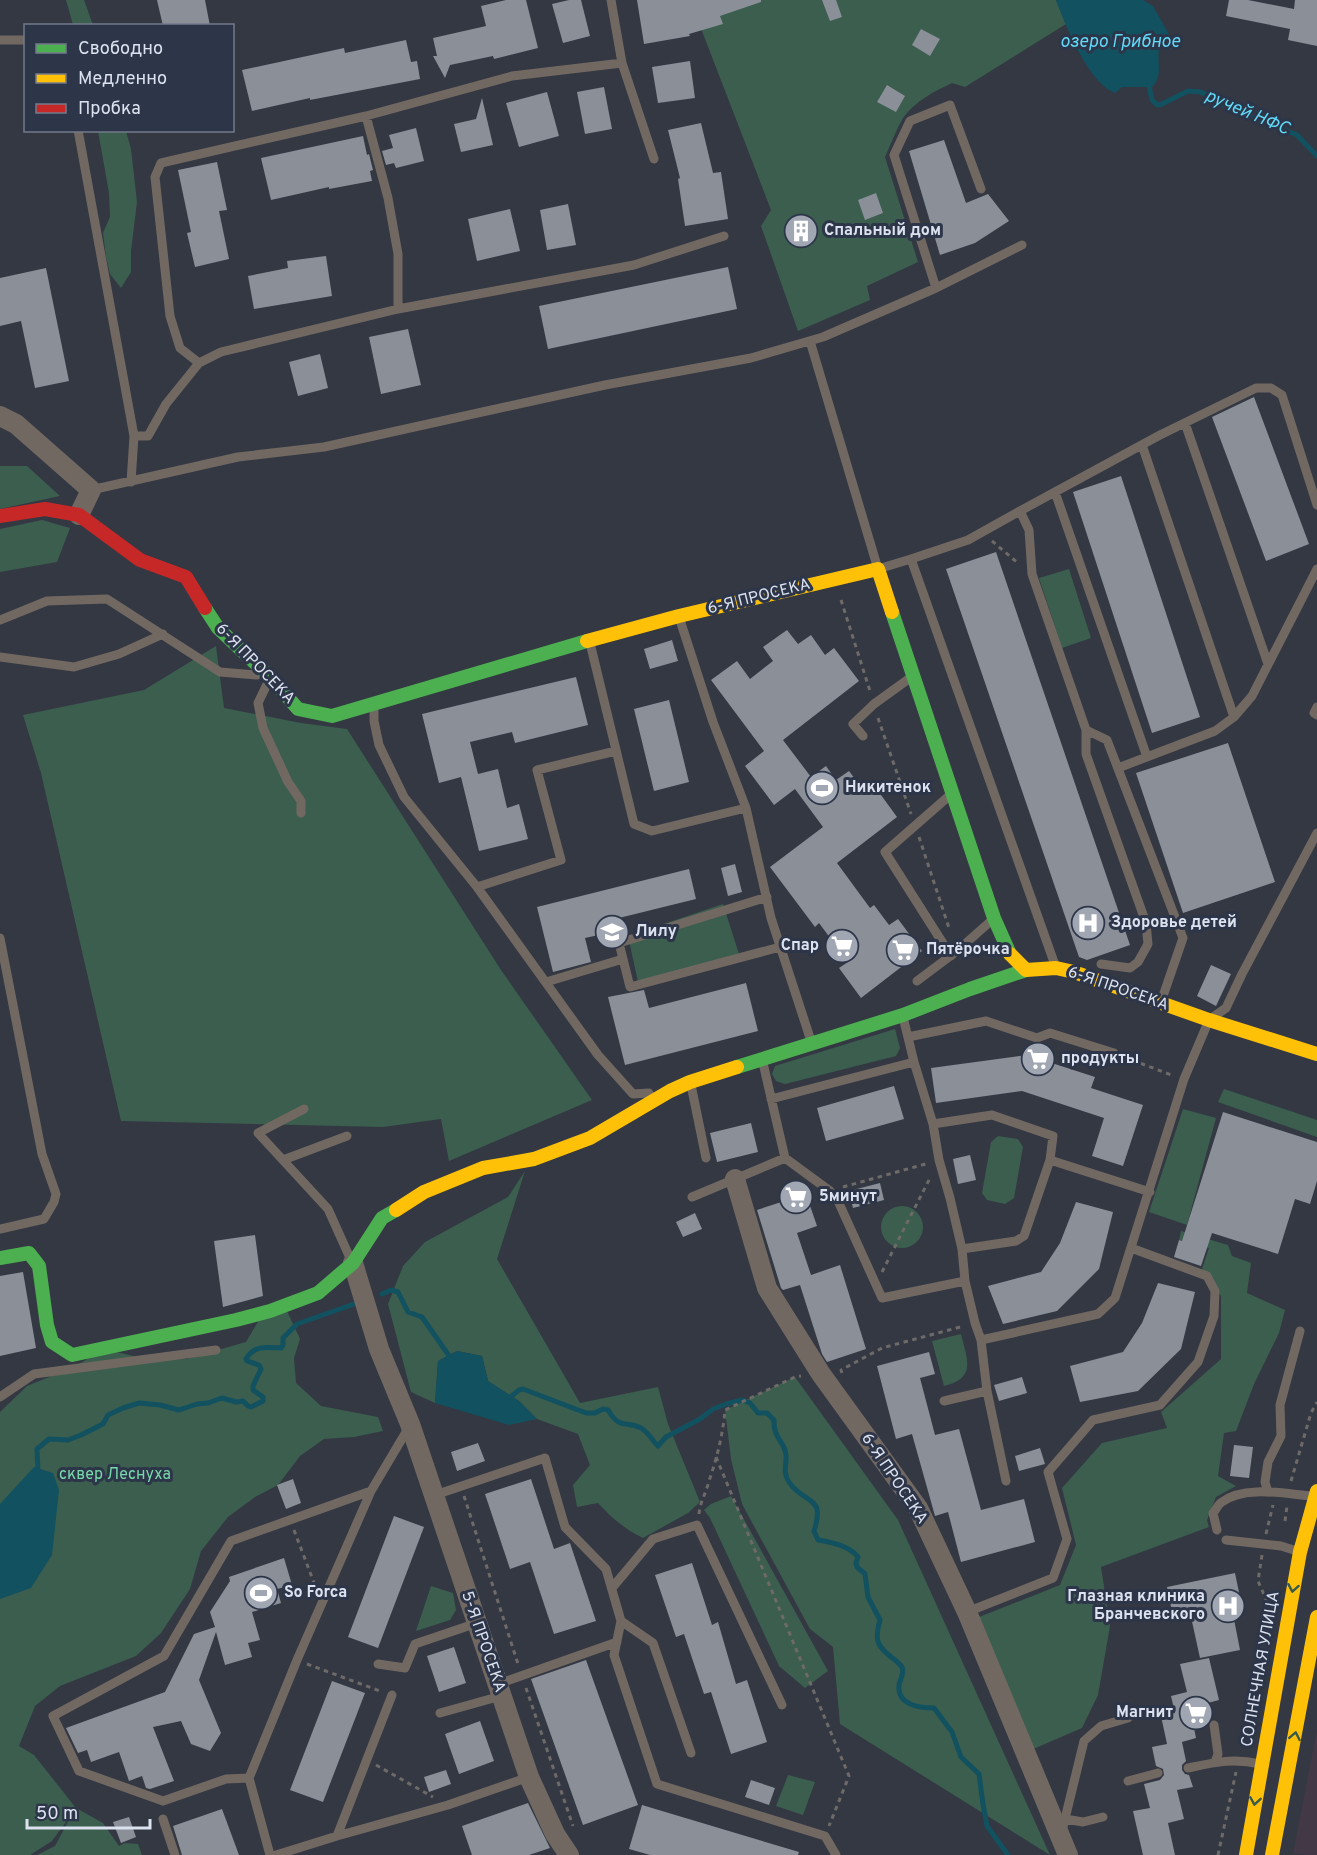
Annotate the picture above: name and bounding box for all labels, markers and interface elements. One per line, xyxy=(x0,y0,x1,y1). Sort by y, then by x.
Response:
legend xyxy=(24,24,234,132)
water label: озеро Грибное xyxy=(1060,31,1181,54)
text: Свободно xyxy=(78,38,163,61)
text: Медленно xyxy=(78,68,167,91)
water label: ручей НФС xyxy=(1201,85,1294,141)
text: Пробка xyxy=(78,98,141,121)
building icon: Спальный дом xyxy=(783,213,819,249)
place label: Спальный дом xyxy=(824,221,941,241)
street label: 6-Я ПРОСЕКА xyxy=(706,575,813,619)
street label: 6-Я ПРОСЕКА xyxy=(211,619,299,709)
sports icon: Никитенок xyxy=(804,770,840,806)
place label: Никитенок xyxy=(845,778,931,798)
hospital icon: Здоровье детей xyxy=(1070,905,1106,941)
place label: Здоровье детей xyxy=(1111,913,1237,933)
school or university icon: Лилу xyxy=(594,914,630,950)
place label: Лилу xyxy=(635,922,677,942)
supermarket icon: Спар xyxy=(824,928,860,964)
supermarket icon: Пятёрочка xyxy=(885,932,921,968)
place label: Спар xyxy=(781,936,819,956)
place label: Пятёрочка xyxy=(926,940,1010,960)
street label: 6-Я ПРОСЕКА xyxy=(1065,962,1171,1016)
supermarket icon: продукты xyxy=(1020,1041,1056,1077)
place label: продукты xyxy=(1061,1049,1139,1069)
supermarket icon: 5минут xyxy=(778,1179,814,1215)
place label: 5минут xyxy=(819,1187,877,1207)
street label: 6-Я ПРОСЕКА xyxy=(856,1430,932,1528)
park label: сквер Леснуха xyxy=(59,1465,171,1485)
sports icon: So Forca xyxy=(243,1575,279,1611)
place label: So Forca xyxy=(284,1583,347,1603)
one-way arrow xyxy=(1287,1583,1300,1593)
place label: Глазная клиника Бранчевского xyxy=(1067,1587,1205,1625)
hospital icon: Глазная клиника Бранчевского xyxy=(1210,1588,1246,1624)
street label: 5-Я ПРОСЕКА xyxy=(456,1589,510,1695)
street label: СОЛНЕЧНАЯ УЛИЦА xyxy=(1237,1589,1285,1748)
supermarket icon: Магнит xyxy=(1178,1695,1214,1731)
place label: Магнит xyxy=(1116,1703,1173,1723)
one-way arrow xyxy=(1288,1731,1301,1741)
scale bar xyxy=(27,1792,150,1830)
one-way arrow xyxy=(1249,1796,1261,1805)
text: 50 m xyxy=(36,1803,78,1826)

